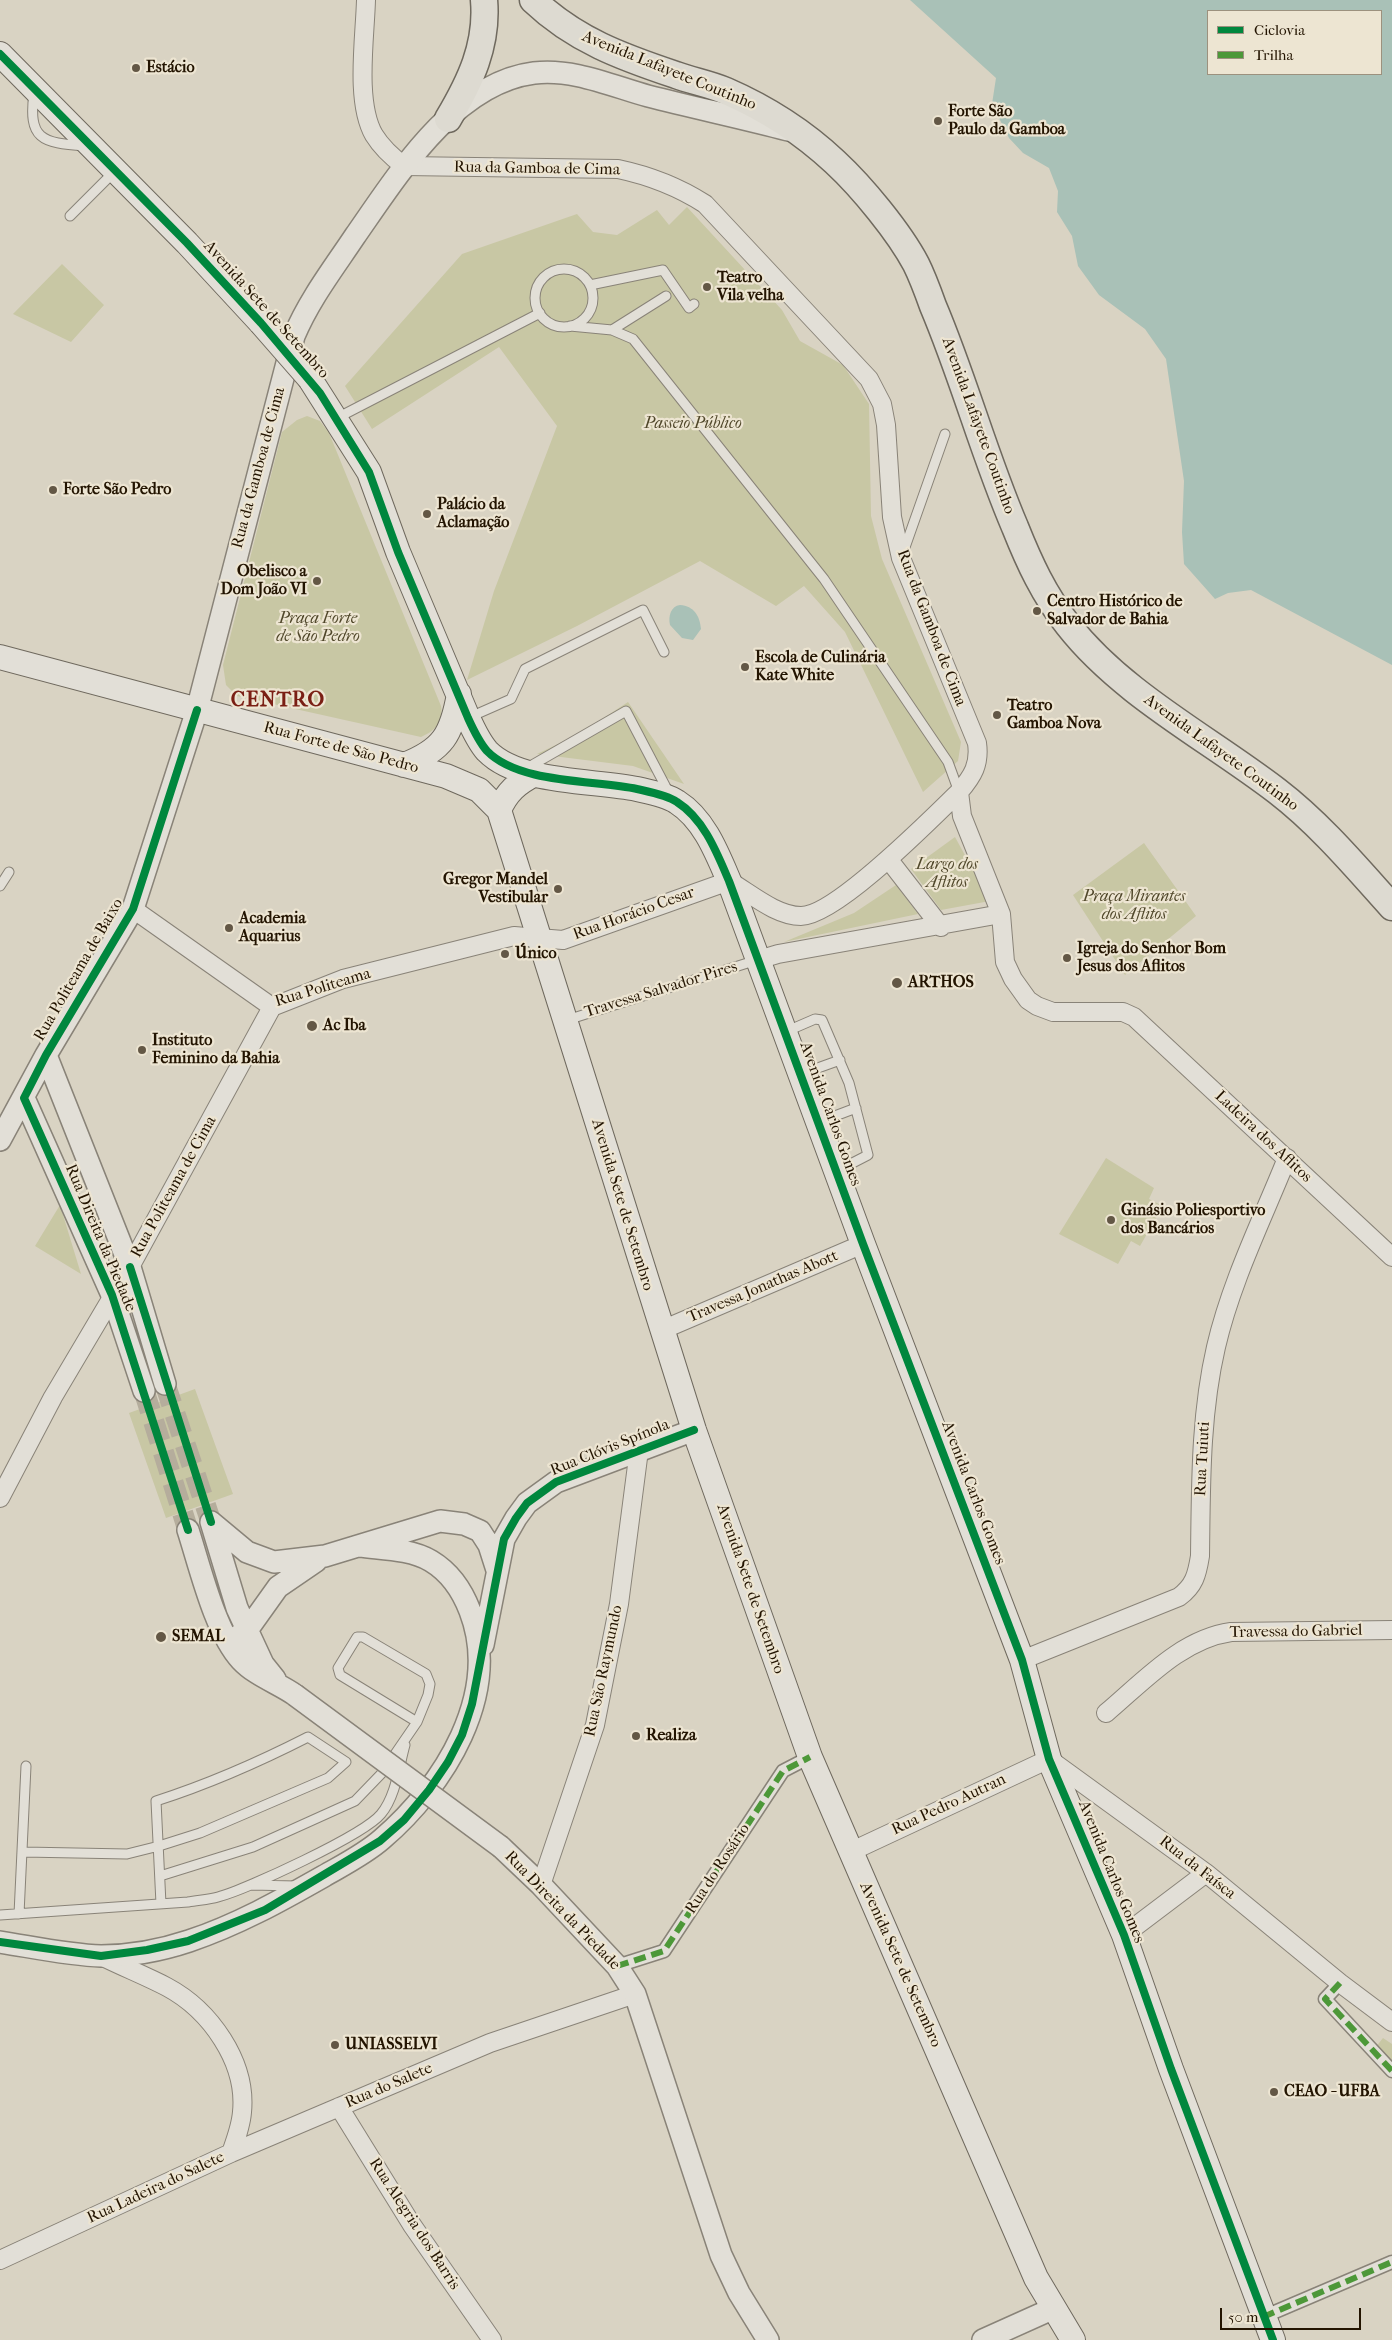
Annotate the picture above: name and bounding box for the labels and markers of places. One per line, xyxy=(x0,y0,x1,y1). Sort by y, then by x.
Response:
place label: Estácio xyxy=(146,58,195,78)
marker: Estácio xyxy=(130,62,142,74)
place label: Forte São Paulo da Gamboa xyxy=(948,102,1065,140)
marker: Forte São Paulo da Gamboa xyxy=(932,115,944,127)
place label: Teatro Vila velha xyxy=(717,268,784,306)
marker: Teatro Vila velha xyxy=(701,281,713,293)
place label: Forte São Pedro xyxy=(63,480,171,500)
marker: Forte São Pedro xyxy=(47,484,59,496)
place label: Palácio da Aclamação xyxy=(437,495,509,533)
marker: Palácio da Aclamação xyxy=(421,508,433,520)
place label: Obelisco a Dom João VI xyxy=(221,562,307,600)
marker: Obelisco a Dom João VI xyxy=(311,575,323,587)
place label: Centro Histórico de Salvador de Bahia xyxy=(1047,592,1182,630)
marker: Centro Histórico de Salvador de Bahia xyxy=(1031,605,1043,617)
place label: Escola de Culinária Kate White xyxy=(755,648,886,686)
marker: Escola de Culinária Kate White xyxy=(739,661,751,673)
place label: Teatro Gamboa Nova xyxy=(1007,696,1101,734)
marker: Teatro Gamboa Nova xyxy=(991,709,1003,721)
place label: Gregor Mandel Vestibular xyxy=(443,870,548,908)
marker: Gregor Mandel Vestibular xyxy=(552,883,564,895)
place label: Academia Aquarius xyxy=(239,909,306,947)
marker: Academia Aquarius xyxy=(223,922,235,934)
place label: Igreja do Senhor Bom Jesus dos Aflitos xyxy=(1077,939,1226,977)
place label: Único xyxy=(515,944,557,964)
marker: Único xyxy=(499,948,511,960)
marker: Igreja do Senhor Bom Jesus dos Aflitos xyxy=(1061,952,1073,964)
place label: ARTHOS xyxy=(908,973,974,993)
marker: ARTHOS xyxy=(890,976,904,990)
place label: Ac Iba xyxy=(323,1016,366,1036)
marker: Ac Iba xyxy=(305,1019,319,1033)
place label: Instituto Feminino da Bahia xyxy=(152,1031,280,1069)
marker: Instituto Feminino da Bahia xyxy=(136,1044,148,1056)
place label: Ginásio Poliesportivo dos Bancários xyxy=(1121,1201,1265,1239)
marker: Ginásio Poliesportivo dos Bancários xyxy=(1105,1214,1117,1226)
place label: SEMAL xyxy=(172,1627,225,1647)
marker: SEMAL xyxy=(154,1630,168,1644)
place label: Realiza xyxy=(646,1726,696,1746)
marker: Realiza xyxy=(630,1730,642,1742)
place label: UNIASSELVI xyxy=(345,2035,438,2055)
marker: UNIASSELVI xyxy=(329,2039,341,2051)
place label: CEAO - UFBA xyxy=(1284,2082,1380,2102)
marker: CEAO - UFBA xyxy=(1268,2086,1280,2098)

